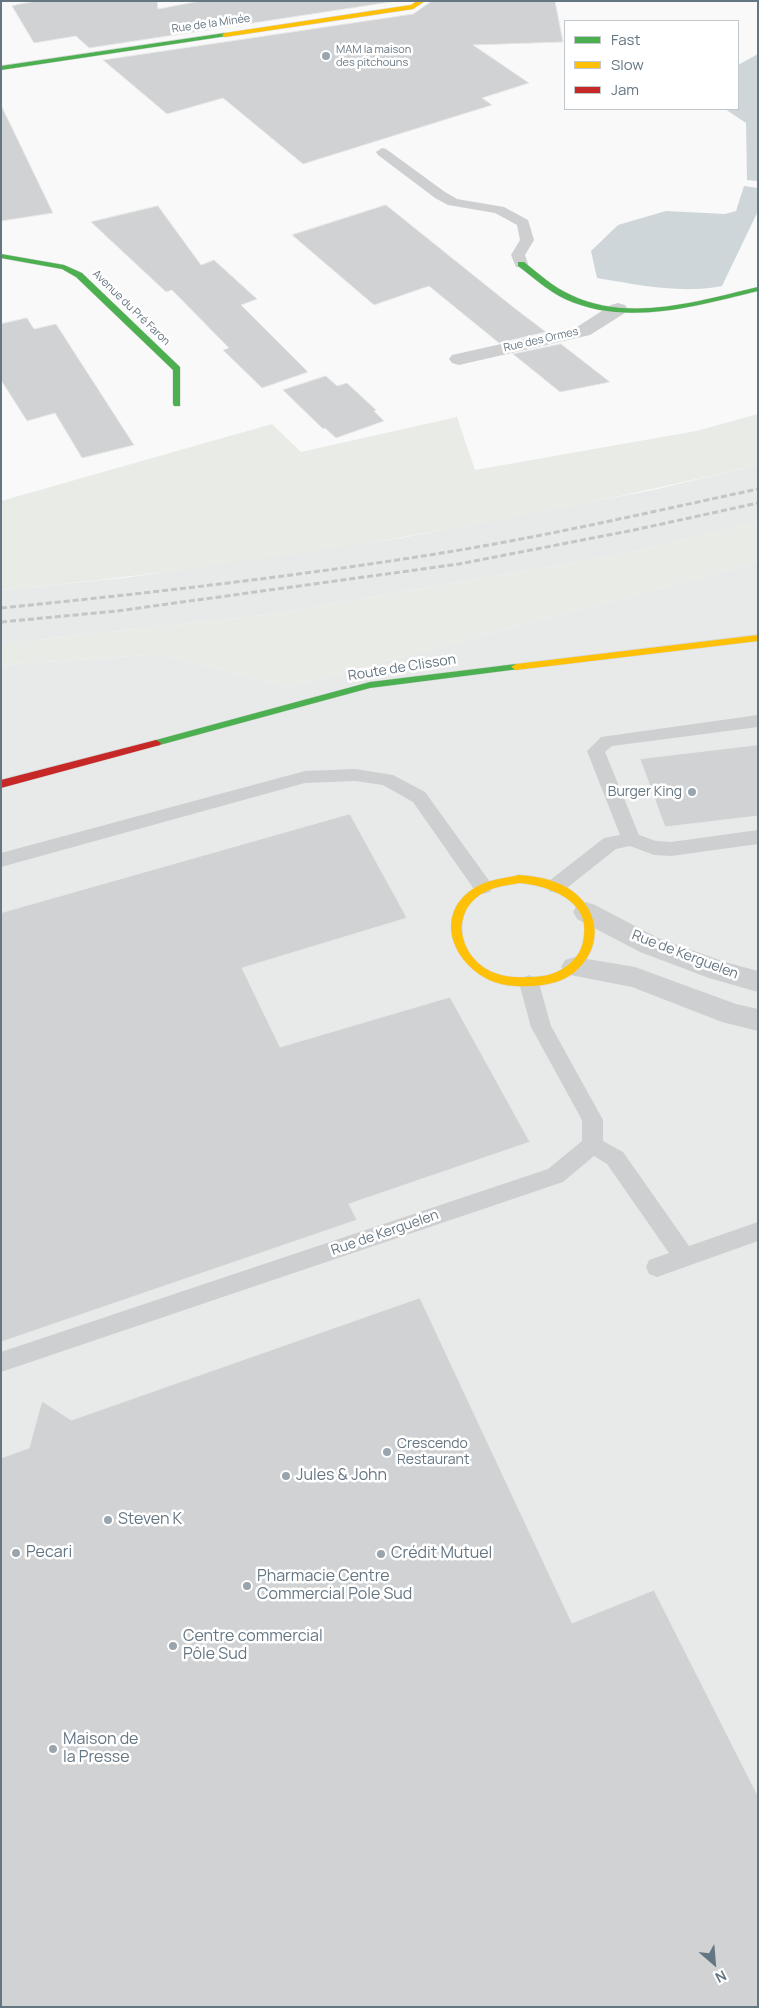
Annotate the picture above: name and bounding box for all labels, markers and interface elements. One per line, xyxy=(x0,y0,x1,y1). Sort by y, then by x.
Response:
street label: Rue de la Minée xyxy=(171,12,251,36)
legend xyxy=(564,20,739,110)
text: Fast xyxy=(611,29,640,50)
place label: MAM la maison des pitchouns xyxy=(336,43,411,69)
marker: MAM la maison des pitchouns xyxy=(320,50,332,62)
text: Slow xyxy=(611,54,644,75)
text: Jam xyxy=(611,79,639,100)
street label: Avenue du Pré Faron xyxy=(89,268,173,348)
street label: Rue des Ormes xyxy=(502,325,580,355)
street label: Route de Clisson xyxy=(347,651,457,685)
place label: Burger King xyxy=(608,784,682,800)
marker: Burger King xyxy=(686,786,698,798)
street label: Rue de Kerguelen xyxy=(630,927,740,983)
street label: Rue de Kerguelen xyxy=(329,1207,441,1259)
place label: Crescendo Restaurant xyxy=(397,1436,470,1468)
marker: Crescendo Restaurant xyxy=(381,1446,393,1458)
place label: Jules & John xyxy=(296,1466,387,1486)
marker: Jules & John xyxy=(280,1470,292,1482)
place label: Steven K xyxy=(118,1510,182,1530)
marker: Steven K xyxy=(102,1514,114,1526)
place label: Pecari xyxy=(26,1543,72,1563)
place label: Crédit Mutuel xyxy=(391,1544,492,1564)
marker: Pecari xyxy=(10,1547,22,1559)
marker: Crédit Mutuel xyxy=(375,1548,387,1560)
place label: Pharmacie Centre Commercial Pole Sud xyxy=(257,1567,412,1605)
marker: Pharmacie Centre Commercial Pole Sud xyxy=(241,1580,253,1592)
place label: Centre commercial Pôle Sud xyxy=(183,1627,323,1665)
marker: Centre commercial Pôle Sud xyxy=(167,1640,179,1652)
place label: Maison de la Presse xyxy=(63,1730,138,1768)
marker: Maison de la Presse xyxy=(47,1743,59,1755)
north arrow xyxy=(689,1938,739,1988)
text: N xyxy=(712,1966,730,1988)

